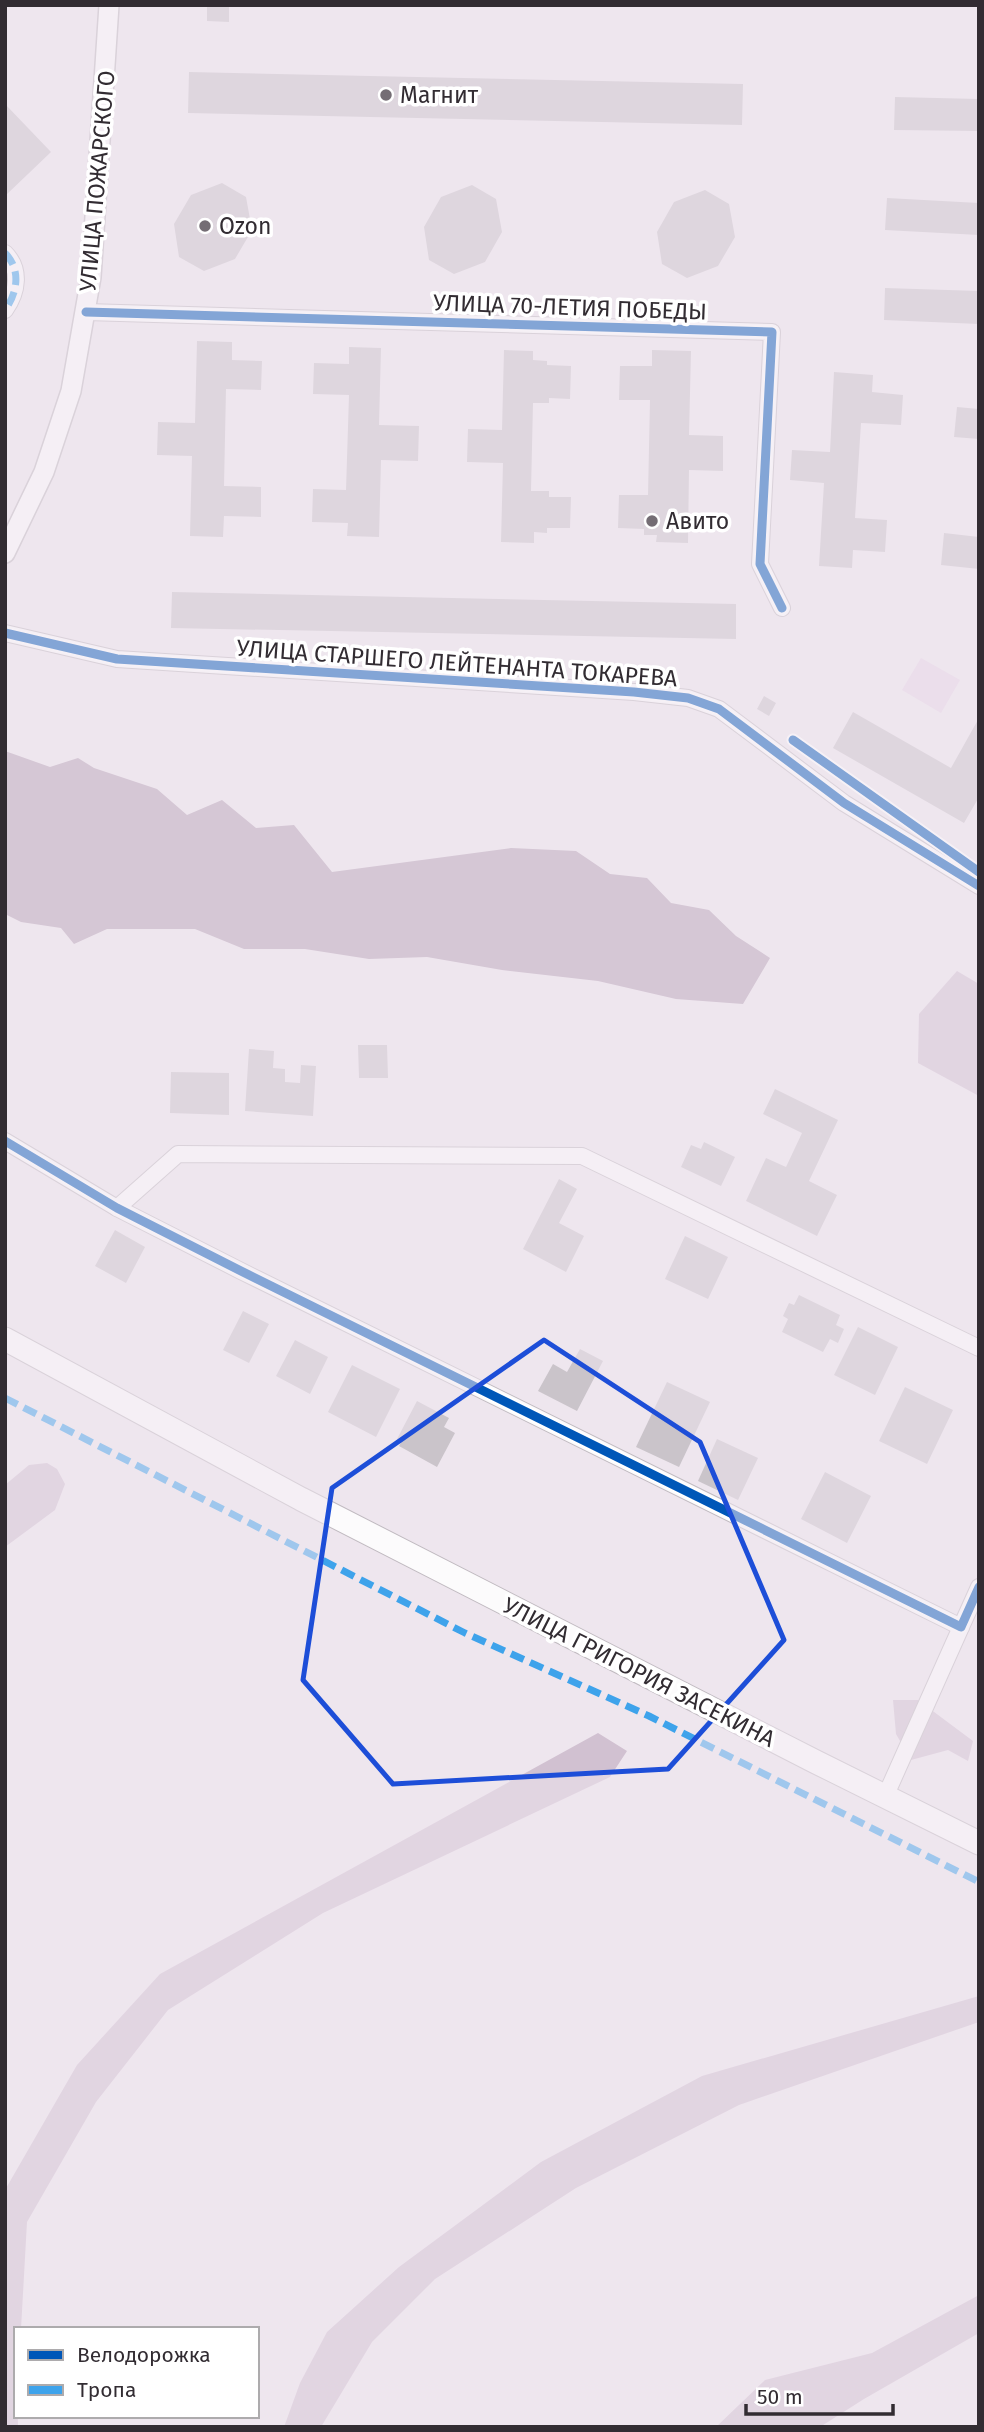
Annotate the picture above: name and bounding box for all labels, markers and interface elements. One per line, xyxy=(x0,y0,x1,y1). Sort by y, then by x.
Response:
street label: УЛИЦА ПОЖАРСКОГО xyxy=(73,69,121,293)
place label: Магнит xyxy=(400,81,479,109)
marker: Магнит xyxy=(378,87,394,103)
place label: Ozon xyxy=(219,212,272,240)
marker: Ozon xyxy=(197,218,213,234)
street label: УЛИЦА 70-ЛЕТИЯ ПОБЕДЫ xyxy=(433,288,707,326)
place label: Авито xyxy=(666,507,729,535)
marker: Авито xyxy=(644,513,660,529)
street label: УЛИЦА СТАРШЕГО ЛЕЙТЕНАНТА ТОКАРЕВА xyxy=(236,634,679,692)
street label: УЛИЦА ГРИГОРИЯ ЗАСЕКИНА xyxy=(498,1591,780,1753)
legend xyxy=(14,2327,259,2418)
text: Велодорожка xyxy=(77,2342,211,2368)
scale bar xyxy=(746,2372,893,2416)
text: Тропа xyxy=(77,2377,136,2403)
text: 50 m xyxy=(757,2384,803,2410)

